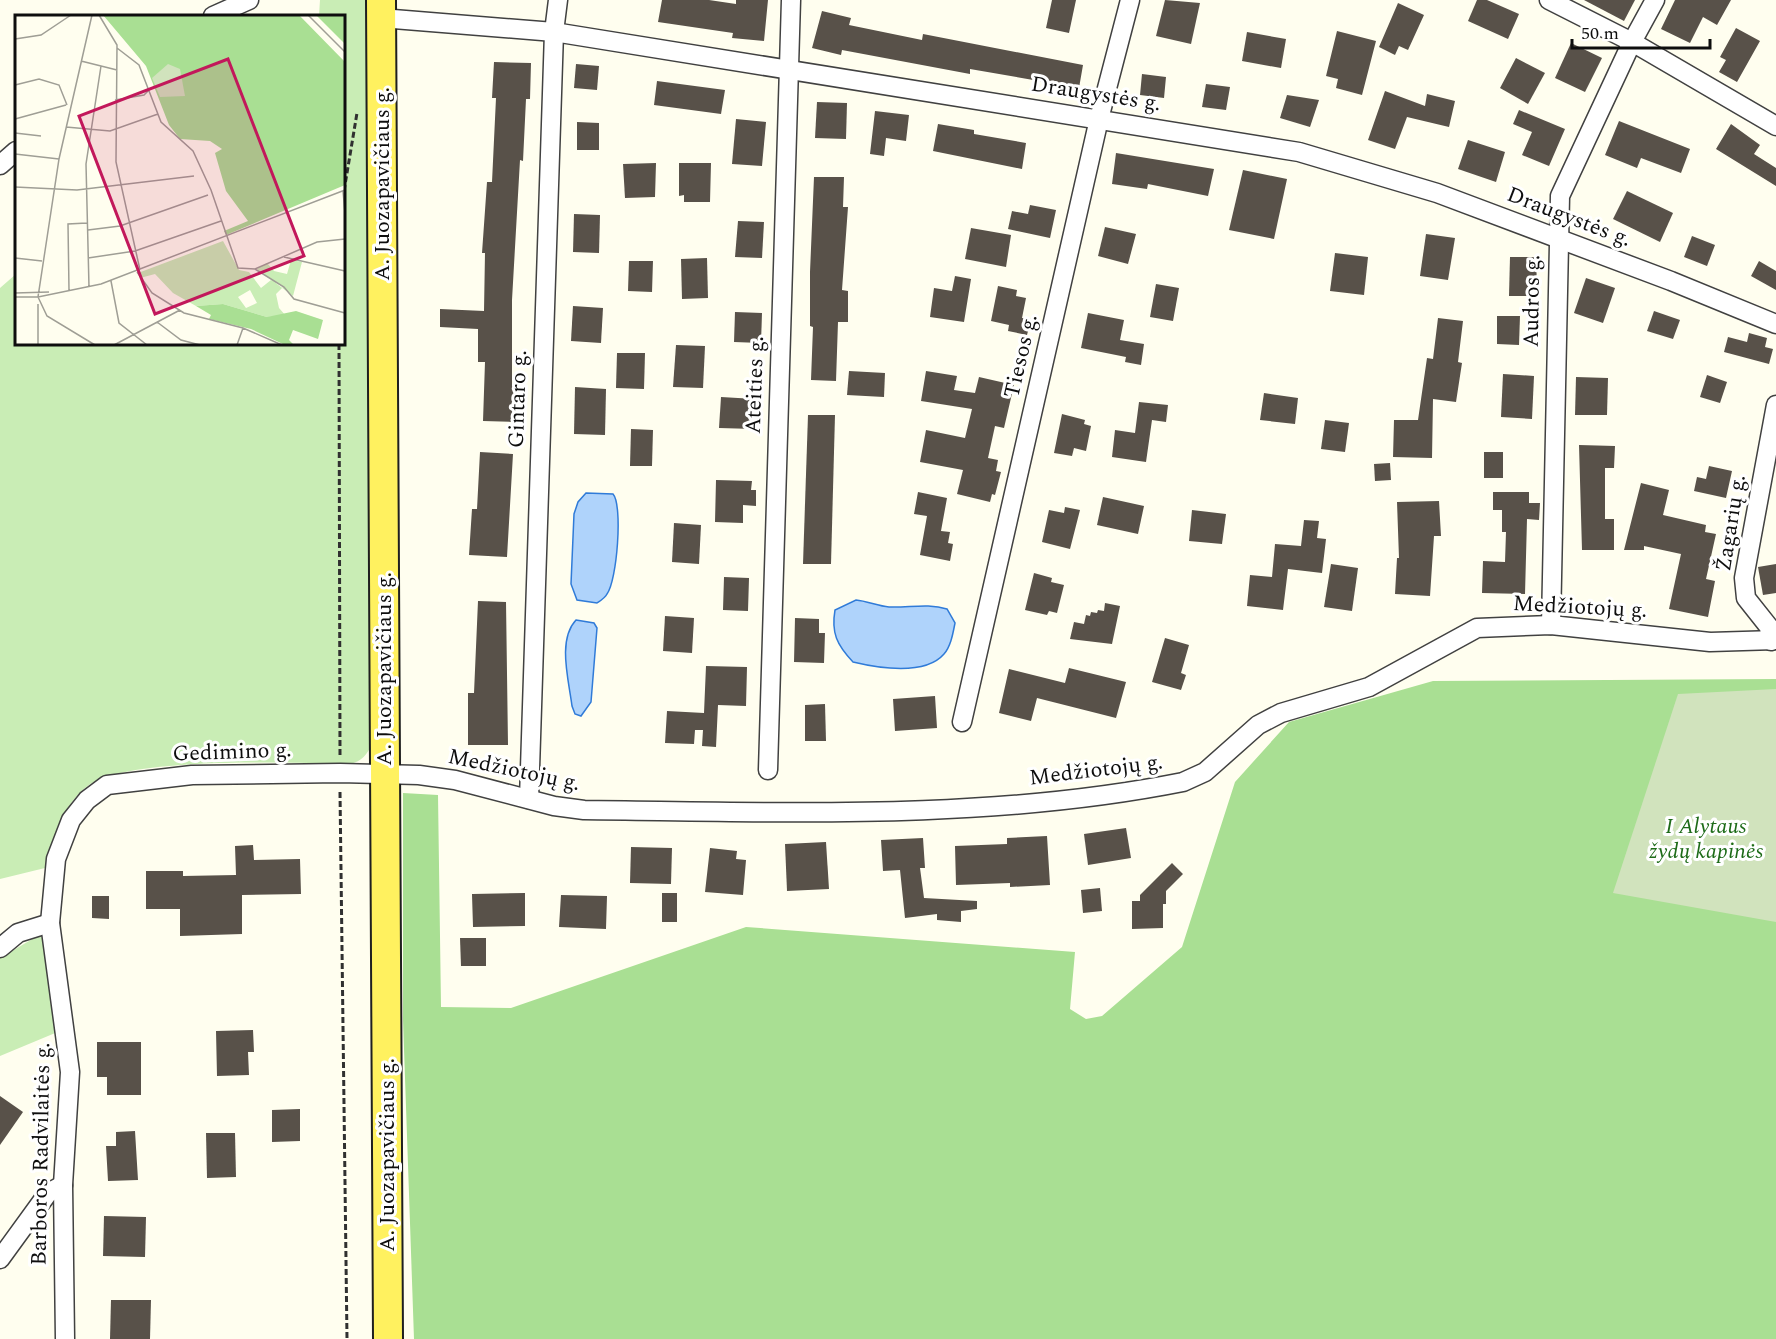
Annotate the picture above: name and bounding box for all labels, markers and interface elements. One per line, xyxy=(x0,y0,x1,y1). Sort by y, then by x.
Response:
scale bar xyxy=(1572,12,1710,50)
inset map xyxy=(15,15,345,345)
text: 50 m xyxy=(1581,20,1619,47)
street label: Draugystės g. xyxy=(1029,67,1163,121)
street label: A. Juozapavičiaus g. xyxy=(366,87,399,281)
street label: Draugystės g. xyxy=(1502,178,1636,256)
street label: Audros g. xyxy=(1515,254,1549,348)
street label: Tiesos g. xyxy=(995,311,1047,401)
street label: Ateities g. xyxy=(737,335,773,435)
street label: Gintaro g. xyxy=(500,350,536,448)
street label: Žagarių g. xyxy=(1707,472,1755,574)
street label: A. Juozapavičiaus g. xyxy=(368,572,401,766)
street label: Medžiotojų g. xyxy=(1512,587,1648,627)
street label: Gedimino g. xyxy=(172,733,292,771)
street label: Medžiotojų g. xyxy=(445,740,583,800)
street label: Medžiotojų g. xyxy=(1027,745,1165,795)
park label: I Alytaus žydų kapinės xyxy=(1649,810,1764,868)
street label: Barboros Radvilaitės g. xyxy=(23,1042,59,1266)
street label: A. Juozapavičiaus g. xyxy=(371,1058,404,1252)

